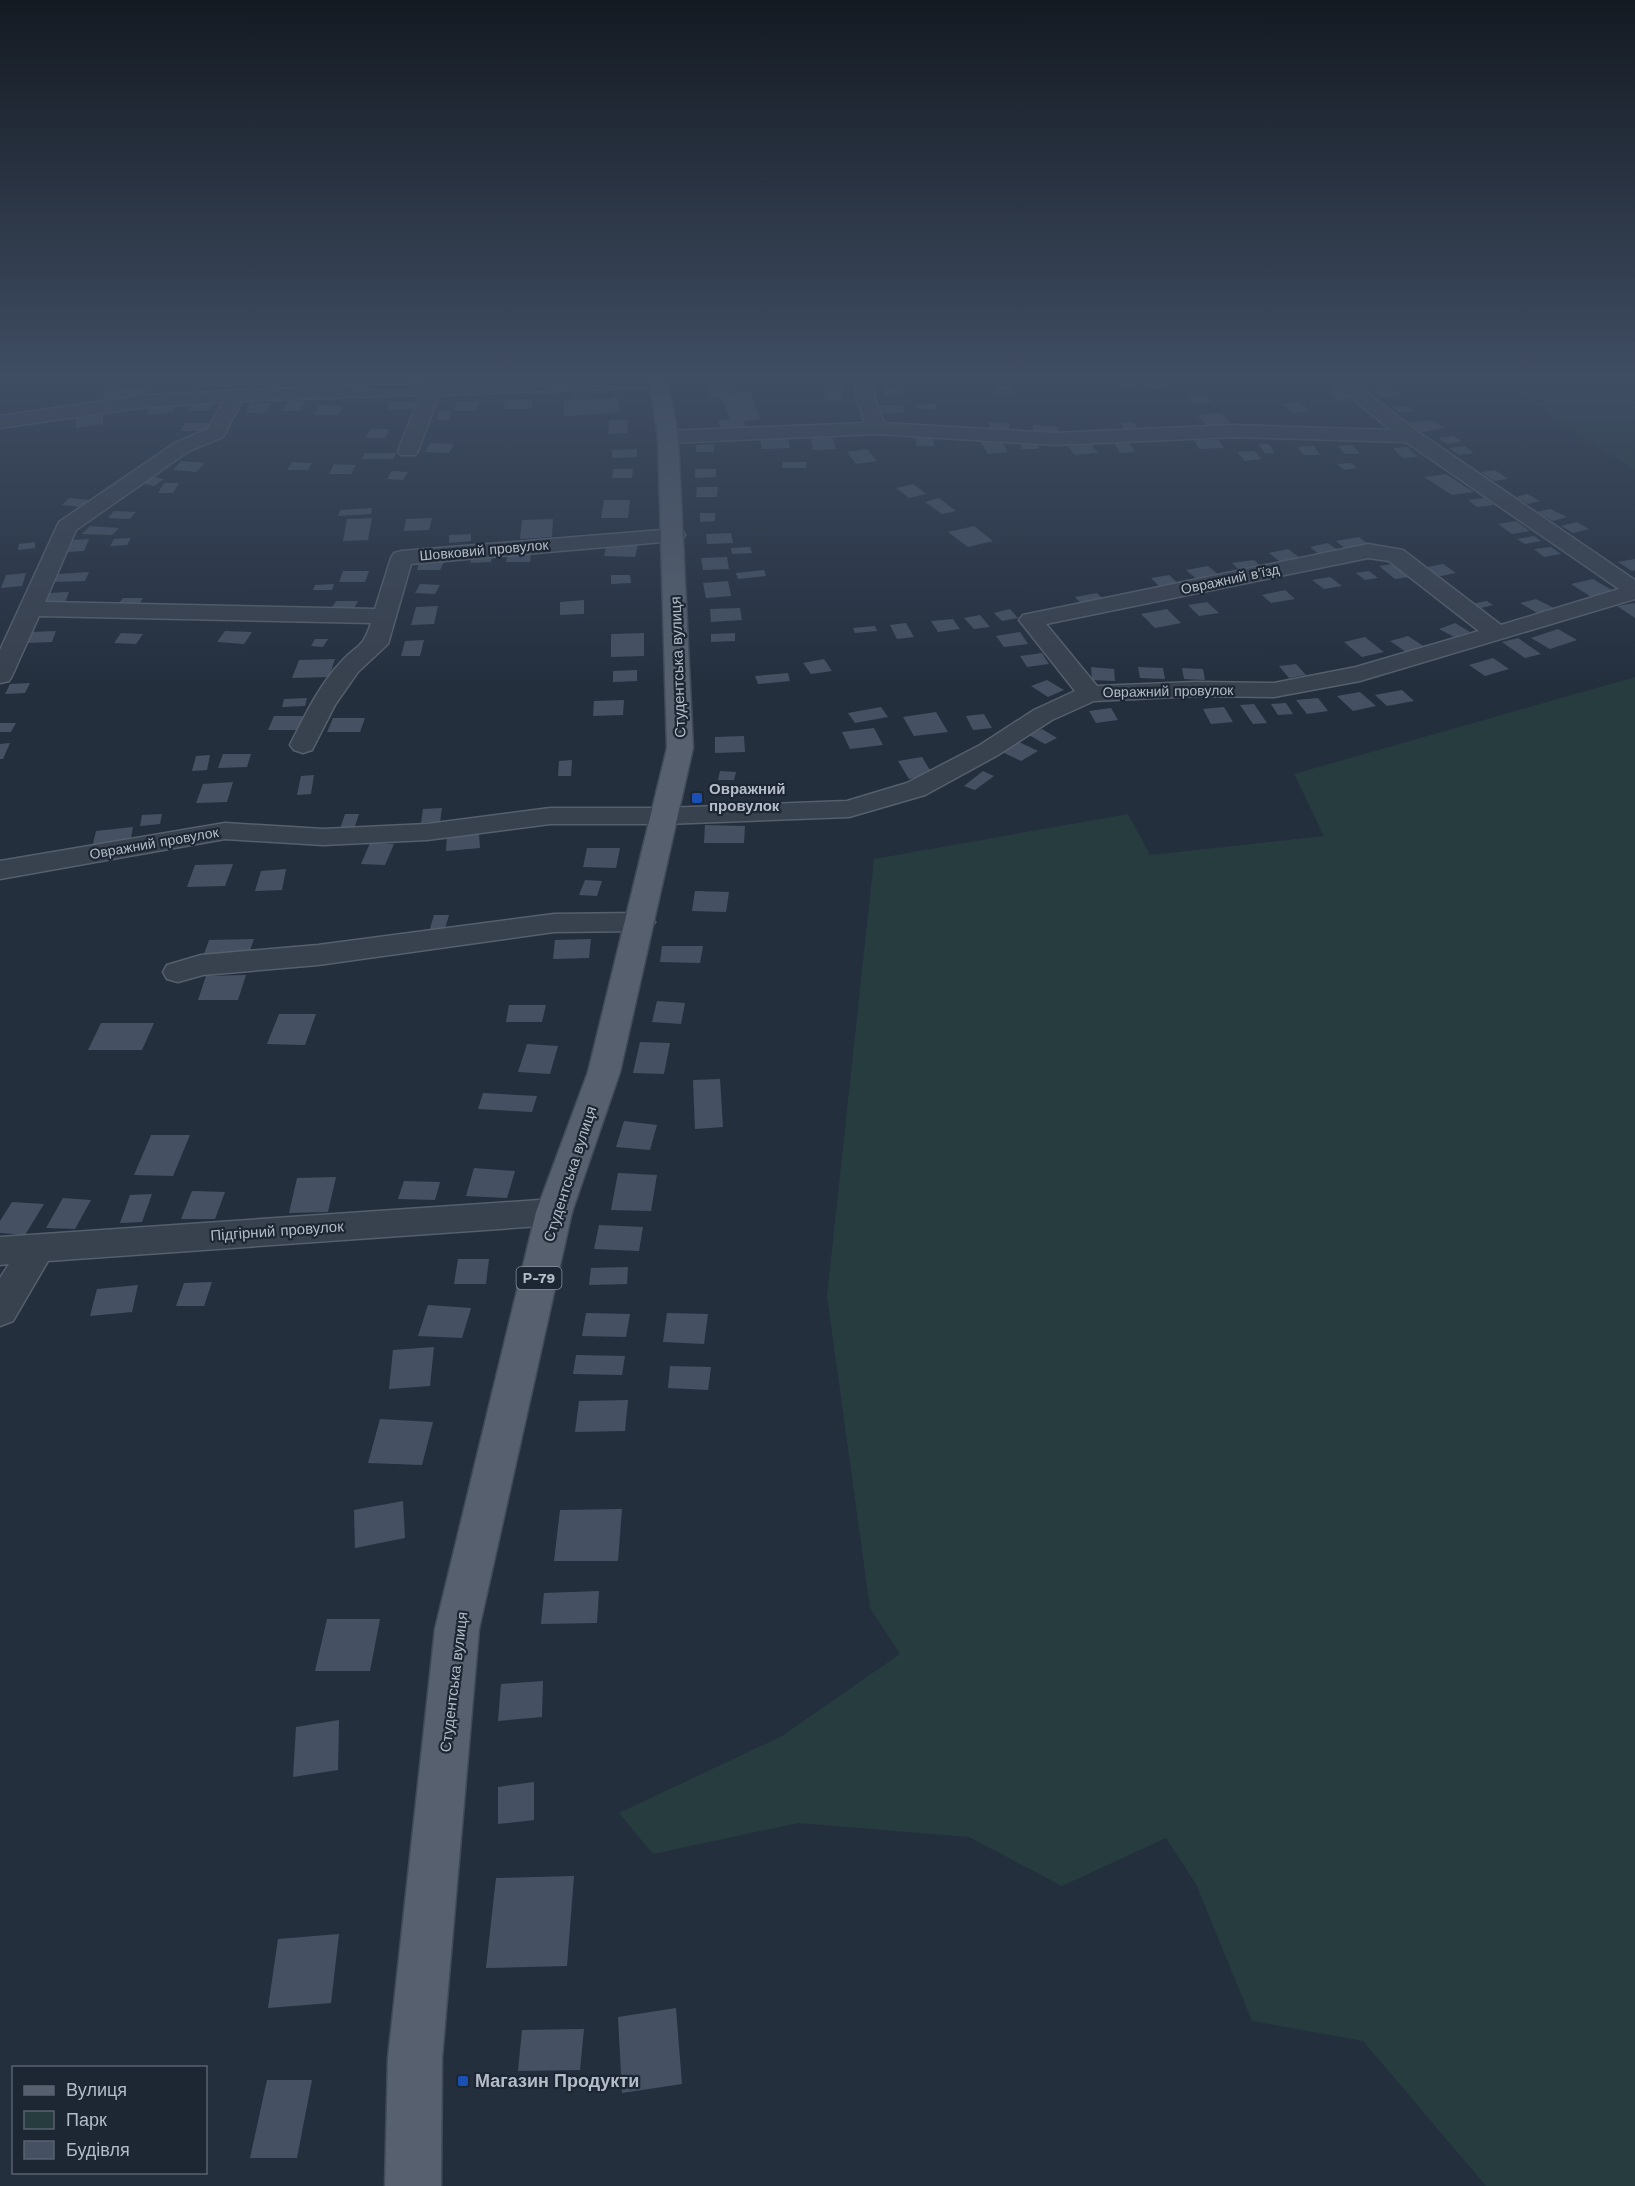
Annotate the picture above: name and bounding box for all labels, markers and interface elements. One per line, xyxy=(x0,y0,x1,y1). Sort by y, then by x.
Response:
street label: Шовковий провулок xyxy=(419,536,550,564)
street label: Овражний в'їзд xyxy=(1179,561,1281,597)
street label: Студентська вулиця xyxy=(667,596,689,738)
street label: Овражний провулок xyxy=(1103,682,1234,700)
place label: Овражний провулок xyxy=(709,780,786,815)
marker: Овражний провулок xyxy=(690,791,704,805)
street label: Овражний провулок xyxy=(88,824,221,862)
street label: Студентська вулиця xyxy=(540,1104,600,1244)
street label: Підгірний провулок xyxy=(210,1217,345,1245)
road number: Р-79 xyxy=(516,1267,562,1289)
street label: Студентська вулиця xyxy=(436,1611,472,1753)
legend xyxy=(12,2066,207,2174)
place label: Магазин Продукти xyxy=(475,2070,639,2091)
marker: Магазин Продукти xyxy=(456,2074,470,2088)
text: Вулиця xyxy=(66,2079,127,2100)
text: Парк xyxy=(66,2109,107,2130)
text: Будівля xyxy=(66,2139,130,2160)

